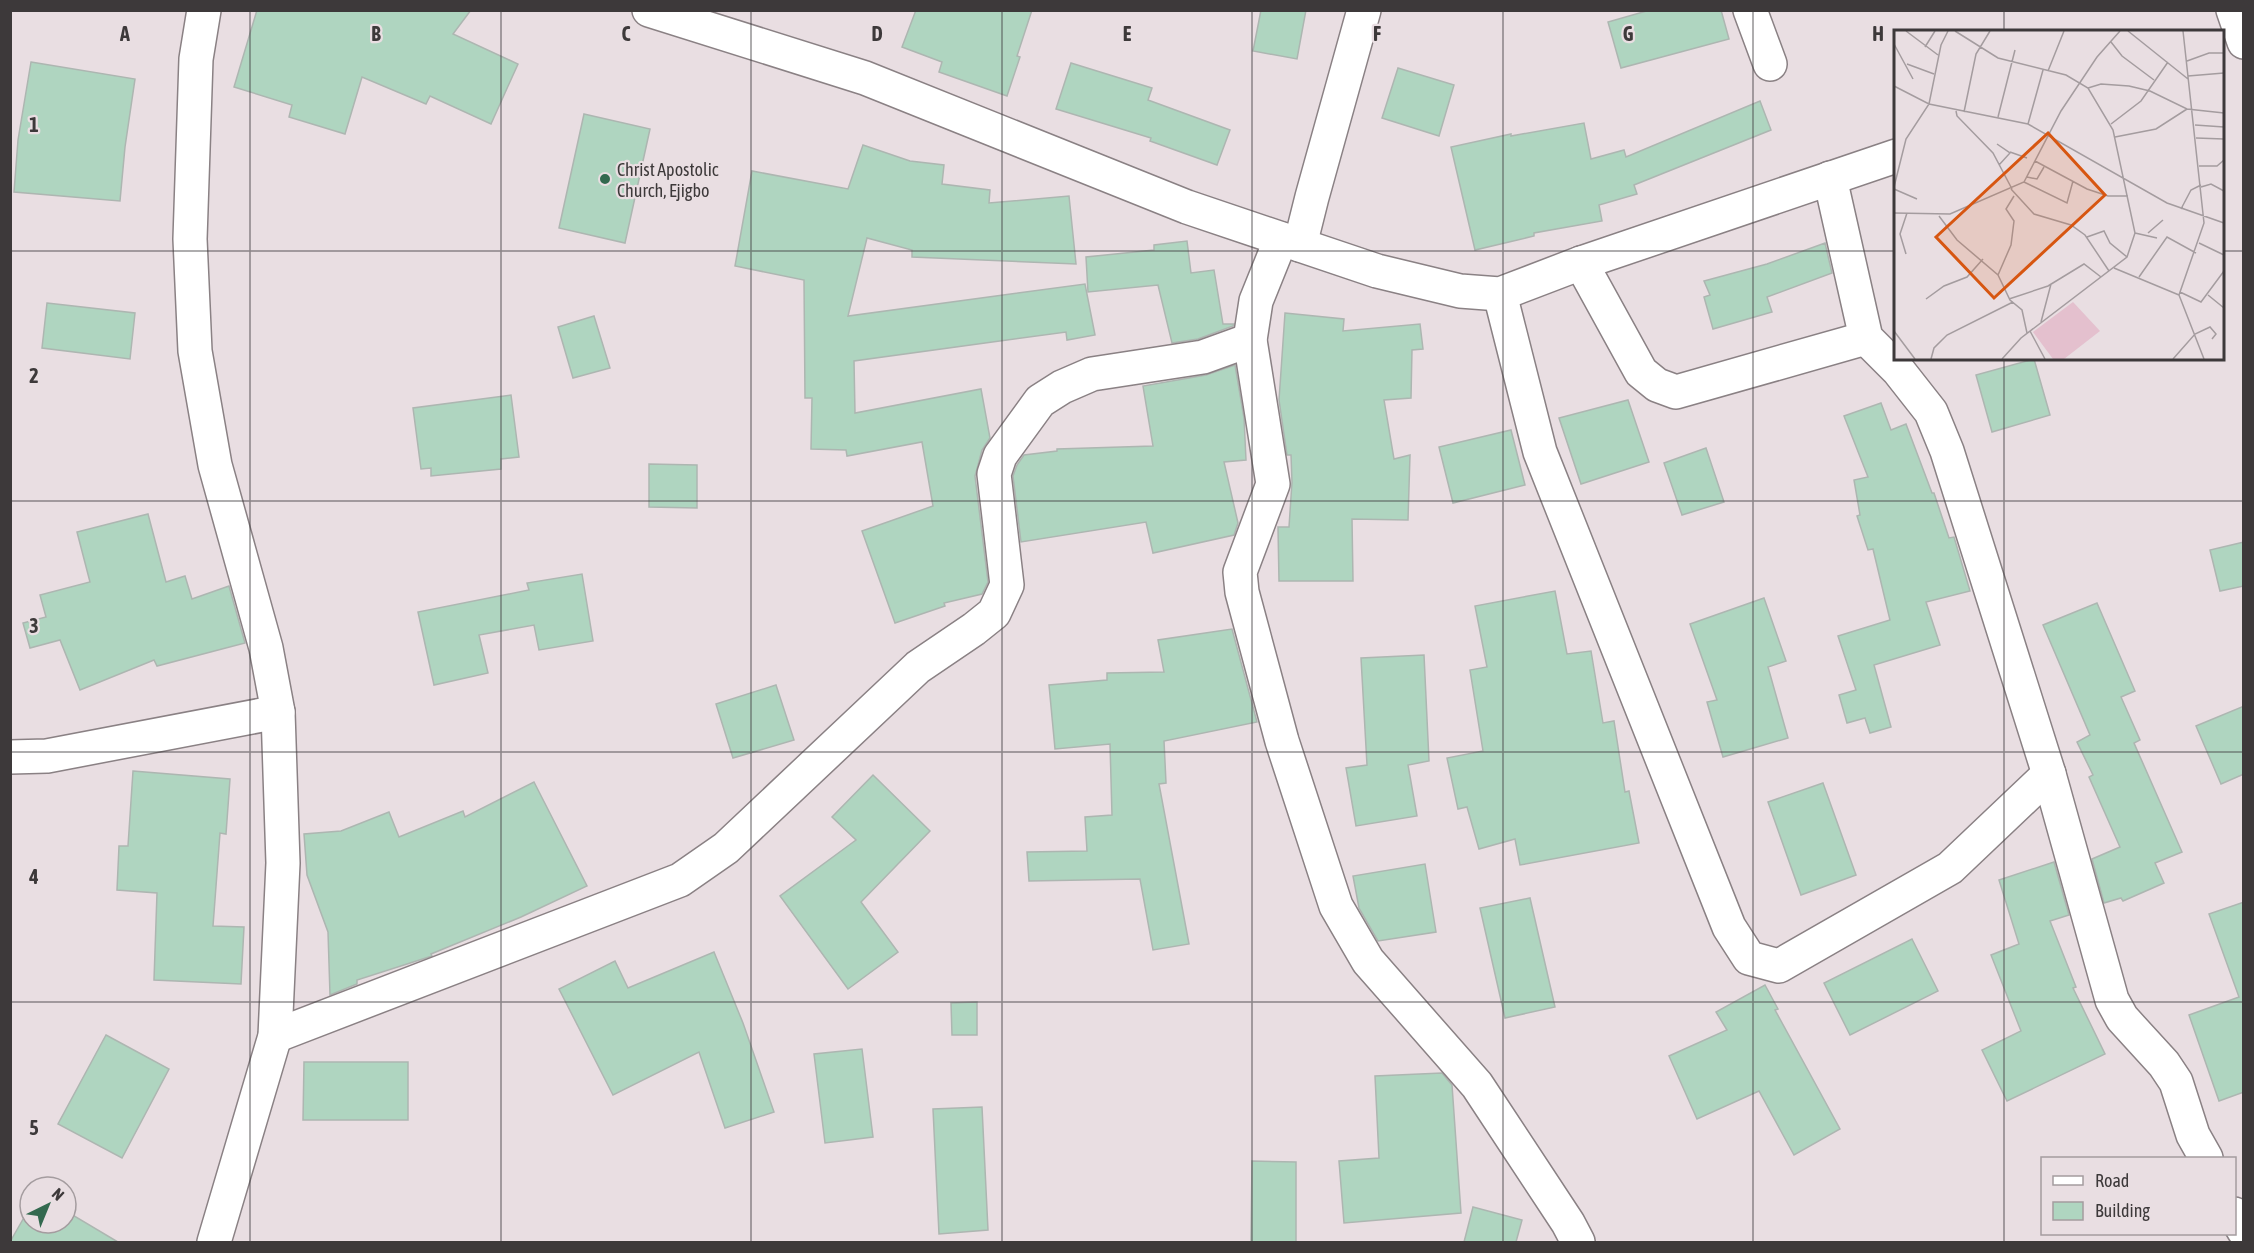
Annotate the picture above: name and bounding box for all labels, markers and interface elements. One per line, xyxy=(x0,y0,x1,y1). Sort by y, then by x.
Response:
text: A xyxy=(119,22,130,45)
text: B xyxy=(371,22,381,45)
text: C xyxy=(622,22,631,45)
text: D xyxy=(871,22,883,45)
text: E xyxy=(1123,22,1132,45)
text: F xyxy=(1373,22,1381,45)
text: G xyxy=(1623,22,1634,45)
text: H xyxy=(1872,22,1884,45)
inset map xyxy=(1894,30,2224,360)
text: 1 xyxy=(29,113,39,136)
place label: Christ Apostolic Church, Ejigbo xyxy=(617,159,719,201)
marker: Christ Apostolic Church, Ejigbo xyxy=(598,172,612,186)
text: 2 xyxy=(29,364,39,387)
text: 3 xyxy=(29,614,39,637)
text: 4 xyxy=(28,865,39,888)
text: 5 xyxy=(29,1116,39,1139)
legend xyxy=(2041,1157,2236,1235)
text: Road xyxy=(2095,1170,2129,1191)
north arrow xyxy=(18,1175,78,1235)
text: N xyxy=(49,1184,68,1204)
text: Building xyxy=(2095,1200,2150,1221)

